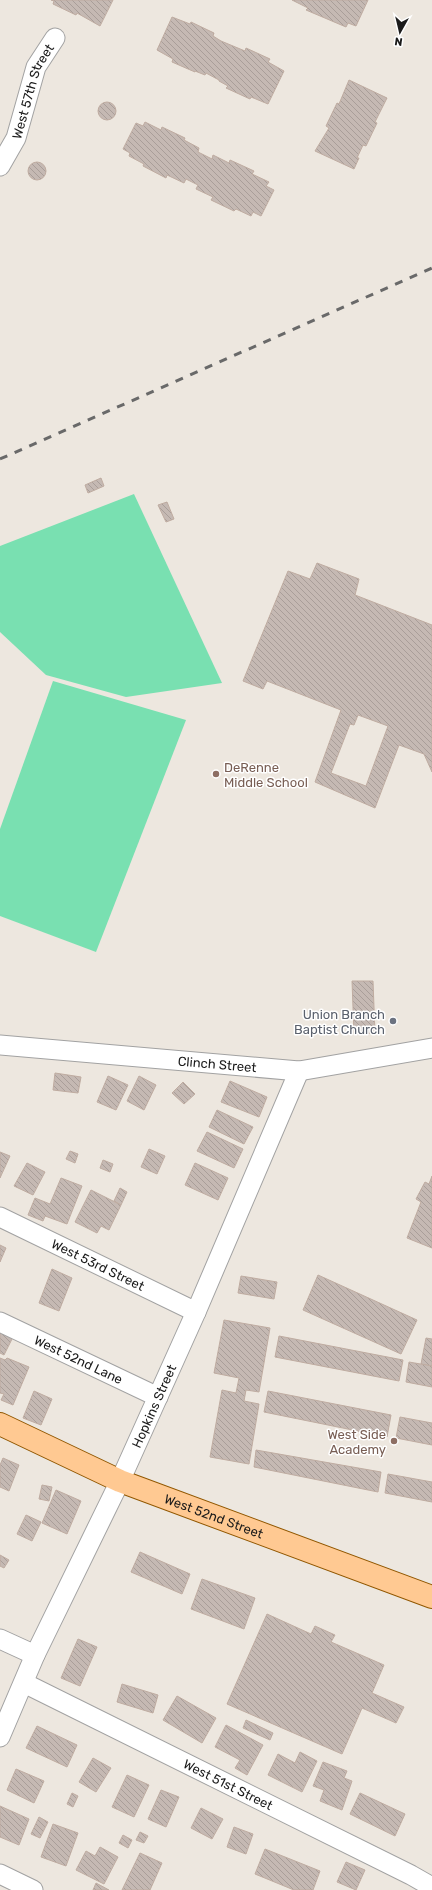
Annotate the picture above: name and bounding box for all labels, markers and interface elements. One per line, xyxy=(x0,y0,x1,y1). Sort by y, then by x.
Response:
north arrow xyxy=(380,12,420,52)
text: N xyxy=(394,34,404,48)
street label: West 57th Street xyxy=(9,41,57,141)
place label: DeRenne Middle School xyxy=(224,760,308,790)
marker: DeRenne Middle School xyxy=(211,769,221,779)
place label: Union Branch Baptist Church xyxy=(294,1007,385,1037)
marker: Union Branch Baptist Church xyxy=(388,1016,398,1026)
street label: Clinch Street xyxy=(177,1053,257,1075)
street label: West 53rd Street xyxy=(49,1236,147,1293)
street label: West 52nd Lane xyxy=(32,1332,125,1387)
street label: Hopkins Street xyxy=(128,1362,179,1450)
place label: West Side Academy xyxy=(327,1427,386,1457)
marker: West Side Academy xyxy=(389,1436,399,1446)
street label: West 52nd Street xyxy=(162,1491,265,1541)
street label: West 51st Street xyxy=(181,1756,275,1813)

